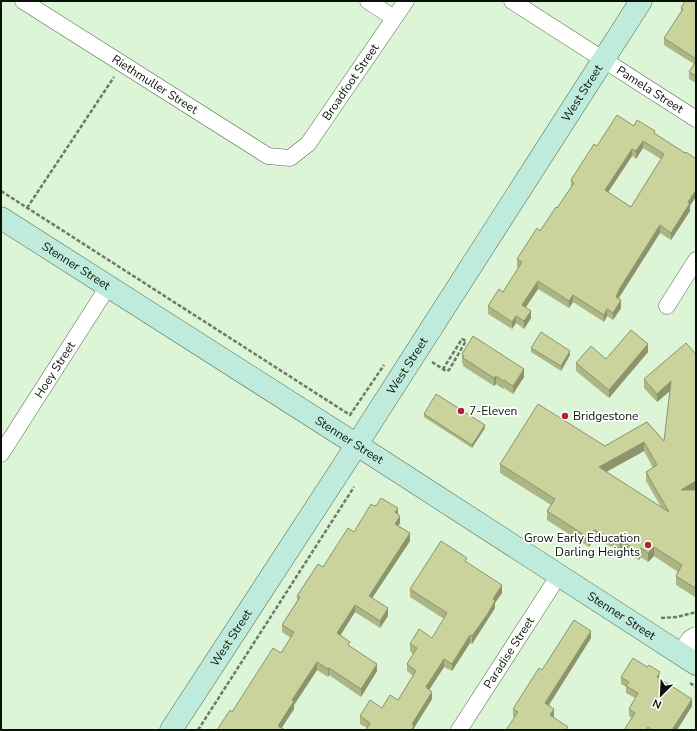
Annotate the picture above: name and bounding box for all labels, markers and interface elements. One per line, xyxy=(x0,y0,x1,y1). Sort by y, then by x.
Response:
street label: Broadfoot Street xyxy=(319,40,383,123)
street label: Riethmuller Street xyxy=(109,51,202,118)
street label: West Street xyxy=(558,61,607,125)
street label: Pamela Street xyxy=(614,62,687,117)
street label: Stenner Street xyxy=(39,238,114,294)
street label: West Street xyxy=(383,334,432,397)
street label: Hoey Street xyxy=(31,338,79,401)
place label: 7-Eleven xyxy=(469,403,517,419)
marker: 7-Eleven xyxy=(456,406,466,416)
place label: Bridgestone xyxy=(573,408,638,424)
marker: Bridgestone xyxy=(560,411,570,421)
street label: Stenner Street xyxy=(312,412,387,468)
place label: Grow Early Education Darling Heights xyxy=(524,530,640,560)
marker: Grow Early Education Darling Heights xyxy=(643,540,653,550)
street label: Stenner Street xyxy=(584,588,659,644)
street label: West Street xyxy=(207,606,256,669)
street label: Paradise Street xyxy=(480,613,538,692)
north arrow xyxy=(641,675,681,715)
text: N xyxy=(650,695,664,712)

